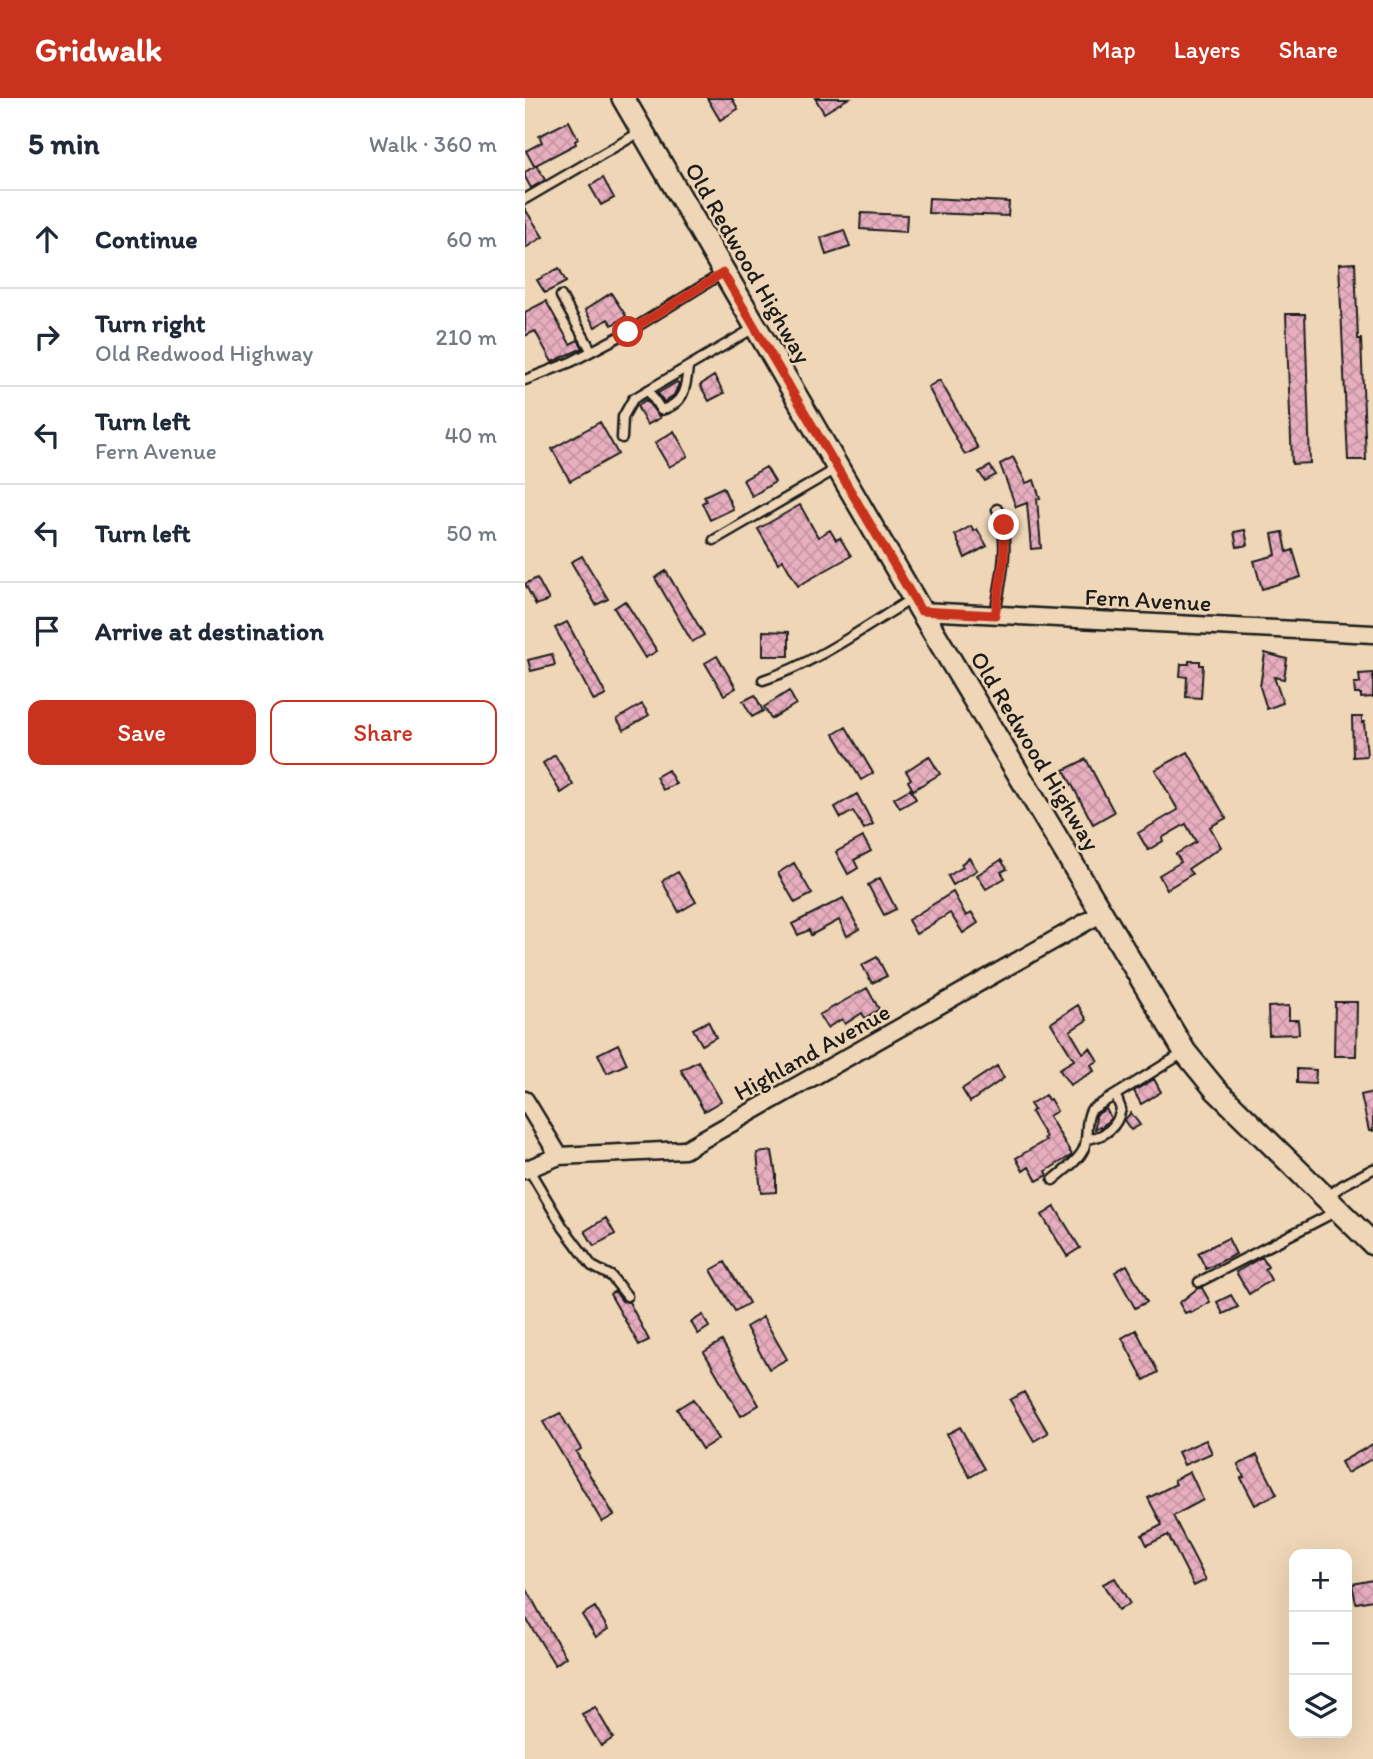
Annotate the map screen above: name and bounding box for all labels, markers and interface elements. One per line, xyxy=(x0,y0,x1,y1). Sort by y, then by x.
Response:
text: Gridwalk xyxy=(35,30,162,69)
text: Map xyxy=(1092,35,1136,64)
text: Layers xyxy=(1174,35,1241,64)
text: Share xyxy=(1279,35,1338,64)
text: 5 min xyxy=(28,125,99,162)
text: Walk · 360 m xyxy=(369,130,497,158)
street label: Old Redwood Highway xyxy=(679,157,818,369)
icon: ahead xyxy=(28,220,66,258)
text: Continue xyxy=(95,223,198,255)
text: 60 m xyxy=(446,225,497,253)
text: Turn right xyxy=(95,307,206,339)
route start xyxy=(612,316,643,347)
icon: right xyxy=(28,318,66,356)
text: 210 m xyxy=(436,323,497,351)
text: Old Redwood Highway xyxy=(95,339,313,367)
text: Turn left xyxy=(95,405,191,437)
icon: left xyxy=(28,416,66,454)
text: 40 m xyxy=(444,421,497,449)
text: Fern Avenue xyxy=(95,437,217,465)
route end xyxy=(988,509,1019,540)
icon: left xyxy=(28,514,66,552)
text: Turn left xyxy=(95,517,191,549)
text: 50 m xyxy=(446,519,497,547)
street label: Fern Avenue xyxy=(1084,582,1212,617)
icon: arrive xyxy=(28,612,66,650)
text: Arrive at destination xyxy=(95,615,324,647)
street label: Old Redwood Highway xyxy=(964,646,1107,856)
button: Save xyxy=(28,700,256,765)
button: Share xyxy=(270,700,497,765)
street label: Highland Avenue xyxy=(729,997,895,1106)
map controls xyxy=(1289,1549,1352,1738)
button: + xyxy=(1289,1549,1352,1612)
button: − xyxy=(1289,1612,1352,1675)
button: layers xyxy=(1289,1675,1352,1738)

